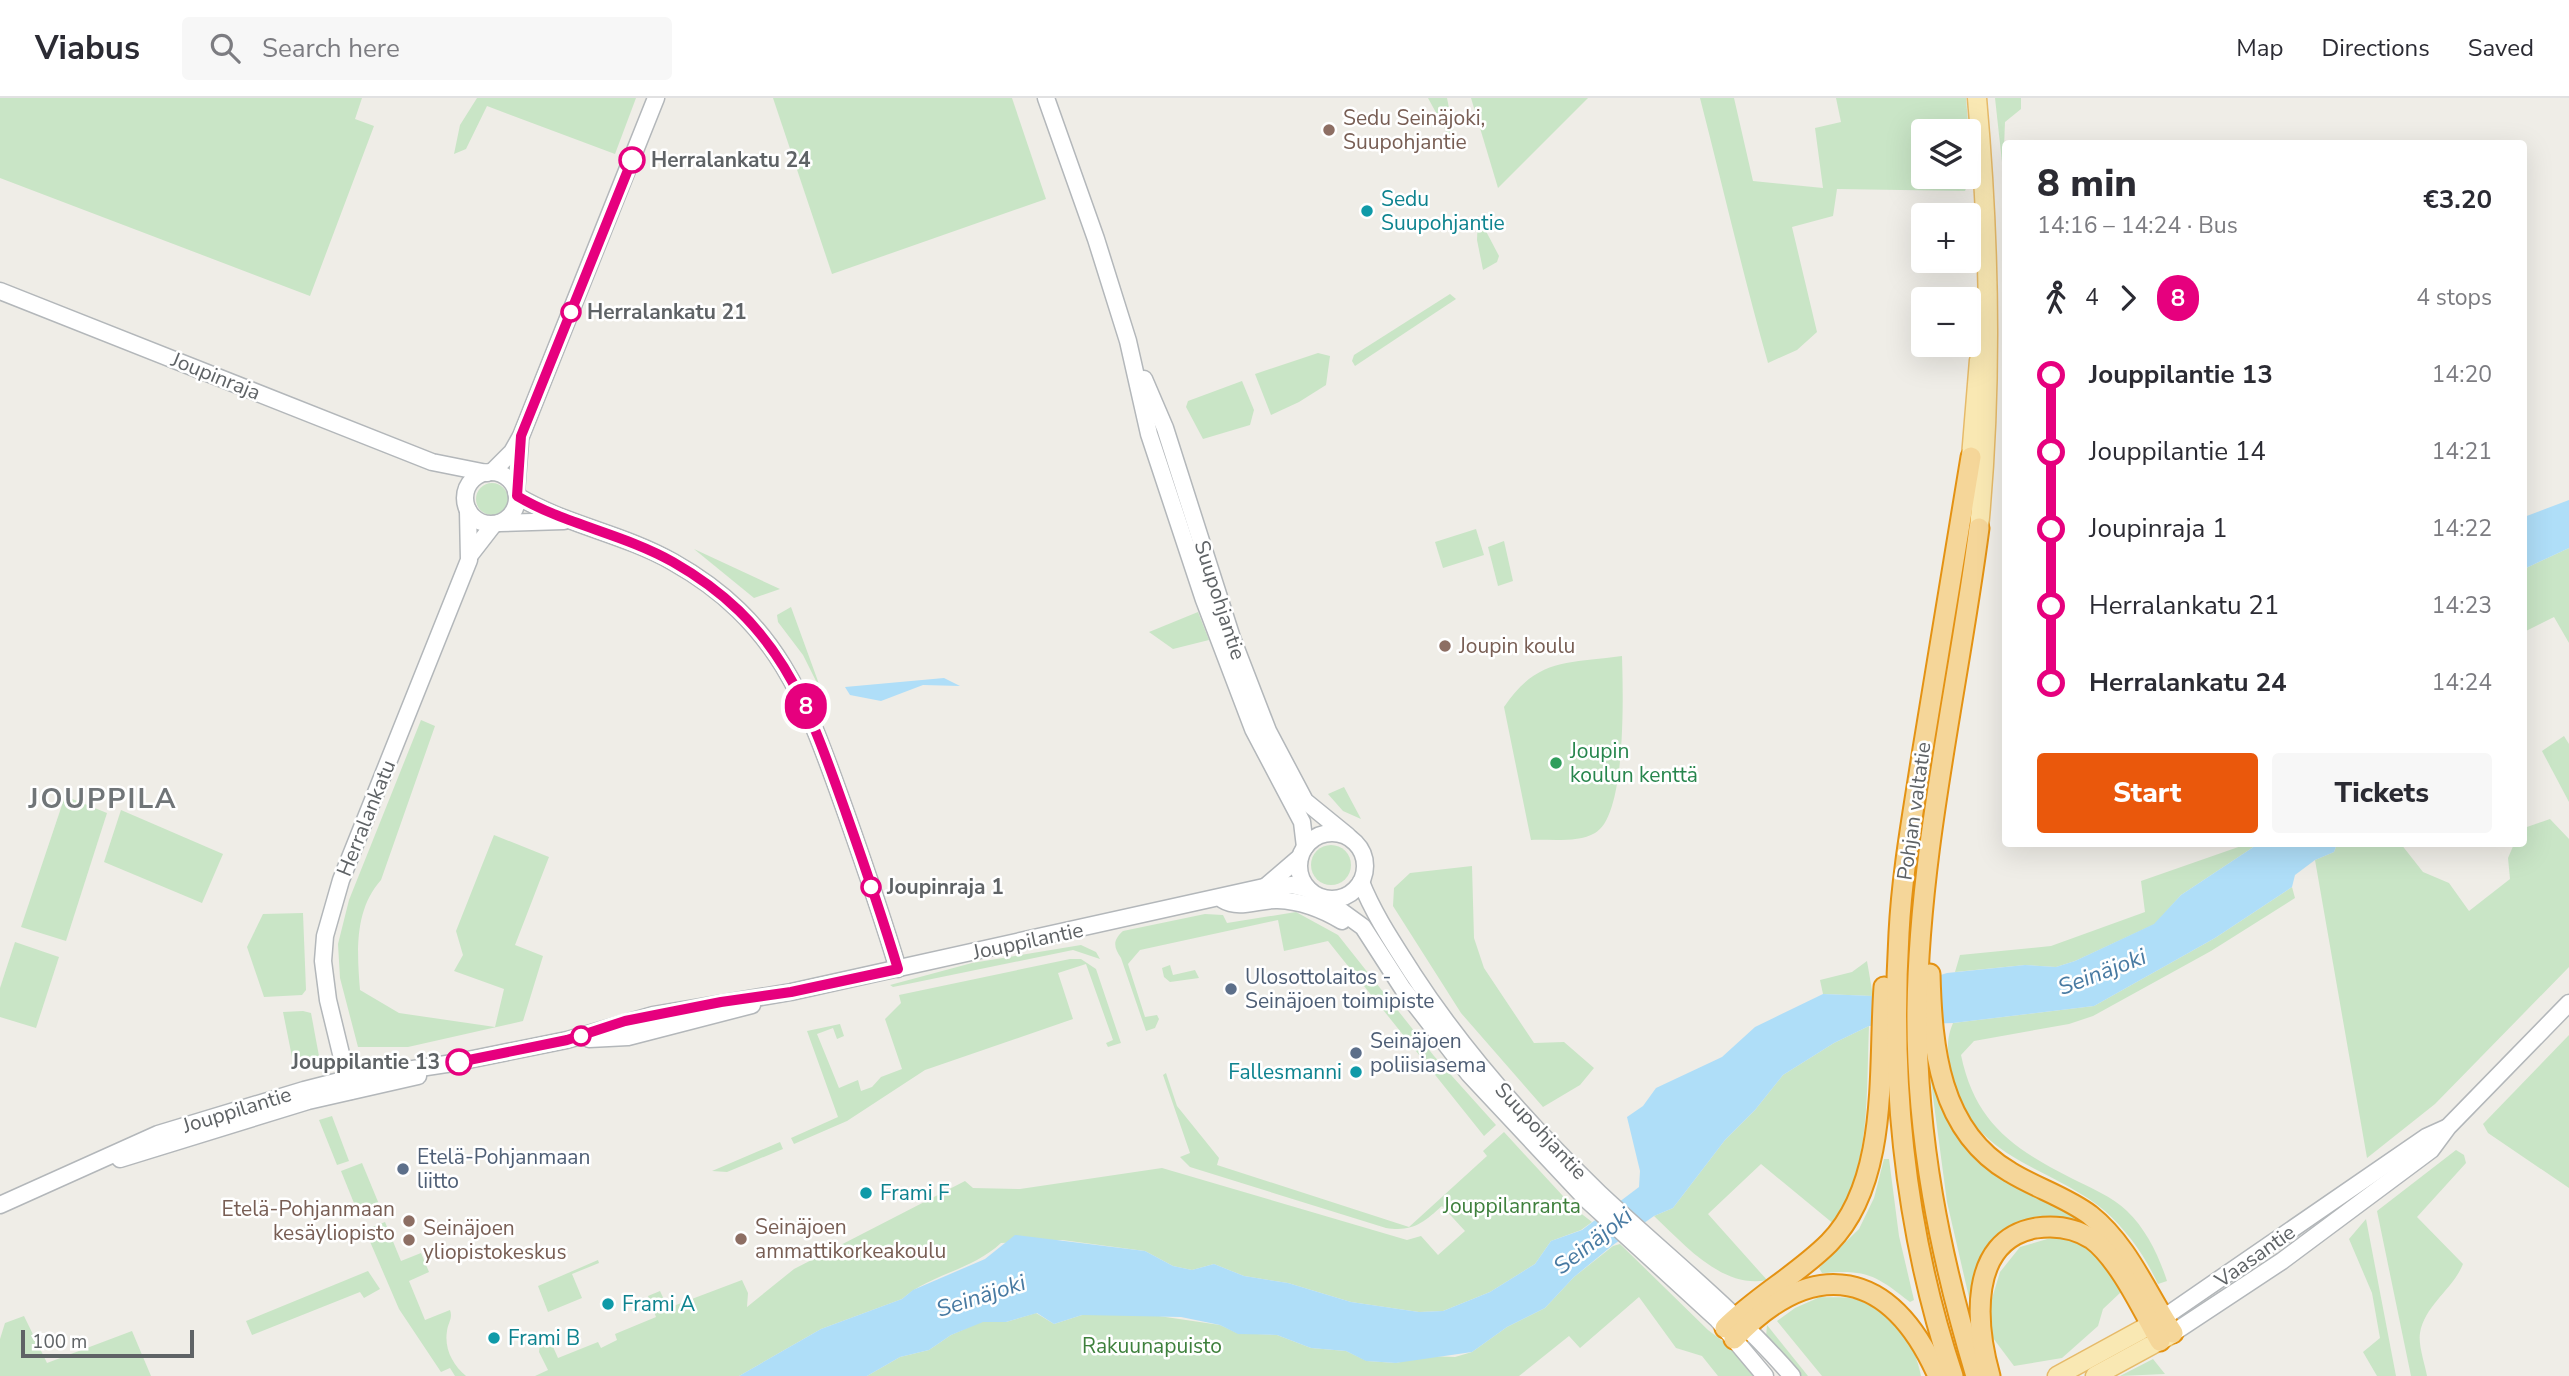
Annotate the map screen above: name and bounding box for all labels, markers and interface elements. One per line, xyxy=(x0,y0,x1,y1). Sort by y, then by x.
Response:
search box xyxy=(182,17,672,80)
text: Viabus xyxy=(35,26,140,71)
icon: search xyxy=(206,29,244,67)
text: Search here xyxy=(262,31,400,66)
text: Map xyxy=(2236,32,2283,64)
text: Directions xyxy=(2321,32,2430,64)
text: Saved xyxy=(2468,32,2534,64)
place label: Sedu Seinäjoki, Suupohjantie xyxy=(1343,104,1485,156)
map controls xyxy=(1911,119,1981,357)
button: layers xyxy=(1911,119,1981,189)
marker: Sedu Seinäjoki, Suupohjantie xyxy=(1321,122,1337,138)
place label: Herralankatu 24 xyxy=(651,146,811,174)
marker: Herralankatu 24 xyxy=(619,147,645,173)
text: 8 min xyxy=(2037,158,2137,209)
text: €3.20 xyxy=(2423,182,2492,217)
place label: Sedu Suupohjantie xyxy=(1381,185,1505,237)
marker: Sedu Suupohjantie xyxy=(1359,203,1375,219)
button: + xyxy=(1911,203,1981,273)
text: 14:16 – 14:24 · Bus xyxy=(2037,210,2238,241)
icon: walk xyxy=(2037,279,2075,317)
icon: forward xyxy=(2109,279,2147,317)
text: 4 xyxy=(2085,282,2099,313)
text: 8 xyxy=(2171,282,2185,314)
text: 4 stops xyxy=(2416,282,2492,313)
button: − xyxy=(1911,287,1981,357)
place label: Herralankatu 21 xyxy=(587,298,747,326)
marker: Herralankatu 21 xyxy=(561,302,581,322)
street label: Joupinraja xyxy=(166,345,265,407)
text: Jouppilantie 13 xyxy=(2089,357,2273,392)
text: 14:20 xyxy=(2432,359,2492,390)
text: Jouppilantie 14 xyxy=(2089,434,2266,469)
text: 14:21 xyxy=(2432,436,2492,467)
text: Joupinraja 1 xyxy=(2089,511,2228,546)
text: 14:22 xyxy=(2432,513,2492,544)
street label: Suupohjantie xyxy=(1188,537,1252,663)
text: Herralankatu 21 xyxy=(2089,588,2279,623)
text: 14:23 xyxy=(2432,590,2492,621)
place label: Joupin koulu xyxy=(1458,632,1575,660)
marker: Joupin koulu xyxy=(1437,638,1453,654)
text: Herralankatu 24 xyxy=(2089,665,2287,700)
text: 14:24 xyxy=(2432,667,2492,698)
line badge: 8 xyxy=(783,683,829,729)
text: 8 xyxy=(799,690,813,722)
place label: Joupin koulun kenttä xyxy=(1569,737,1698,789)
street label: Pohjan valtatie xyxy=(1890,740,1938,882)
button: Start xyxy=(2037,753,2258,833)
button: Tickets xyxy=(2272,753,2492,833)
marker: Joupin koulun kenttä xyxy=(1548,755,1564,771)
street label: Herralankatu xyxy=(330,756,402,880)
district label: JOUPPILA xyxy=(27,780,178,818)
place label: Joupinraja 1 xyxy=(886,873,1004,901)
marker: Joupinraja 1 xyxy=(861,877,881,897)
street label: Jouppilantie xyxy=(969,916,1086,967)
water label: Seinäjoki xyxy=(2053,941,2151,1003)
place label: Ulosottolaitos - Seinäjoen toimipiste xyxy=(1245,963,1434,1015)
marker: Ulosottolaitos - Seinäjoen toimipiste xyxy=(1223,981,1239,997)
unlabelled marker xyxy=(571,1026,591,1046)
place label: Seinäjoen poliisiasema xyxy=(1370,1027,1486,1079)
marker: Seinäjoen poliisiasema xyxy=(1348,1045,1364,1061)
place label: Jouppilantie 13 xyxy=(291,1048,440,1076)
marker: Jouppilantie 13 xyxy=(446,1049,472,1075)
place label: Fallesmanni xyxy=(1228,1058,1342,1086)
marker: Fallesmanni xyxy=(1348,1064,1364,1080)
street label: Suupohjantie xyxy=(1489,1076,1593,1186)
street label: Jouppilantie xyxy=(178,1080,295,1140)
place label: Etelä-Pohjanmaan liitto xyxy=(417,1143,590,1195)
marker: Etelä-Pohjanmaan liitto xyxy=(395,1161,411,1177)
place label: Frami F xyxy=(880,1179,950,1207)
marker: Frami F xyxy=(858,1185,874,1201)
park label: Jouppilanranta xyxy=(1442,1192,1581,1220)
place label: Etelä-Pohjanmaan kesäyliopisto xyxy=(222,1195,395,1247)
water label: Seinäjoki xyxy=(1547,1200,1639,1282)
marker: Etelä-Pohjanmaan kesäyliopisto xyxy=(401,1213,417,1229)
place label: Seinäjoen ammattikorkeakoulu xyxy=(755,1213,946,1265)
place label: Seinäjoen yliopistokeskus xyxy=(423,1214,566,1266)
street label: Vaasantie xyxy=(2208,1218,2301,1294)
marker: Seinäjoen ammattikorkeakoulu xyxy=(733,1231,749,1247)
marker: Seinäjoen yliopistokeskus xyxy=(401,1232,417,1248)
water label: Seinäjoki xyxy=(932,1267,1030,1325)
place label: Frami A xyxy=(622,1290,695,1318)
marker: Frami A xyxy=(600,1296,616,1312)
place label: Frami B xyxy=(508,1324,580,1352)
scale bar xyxy=(21,1327,194,1359)
text: 100 m xyxy=(32,1329,87,1355)
marker: Frami B xyxy=(486,1330,502,1346)
park label: Rakuunapuisto xyxy=(1082,1332,1222,1360)

